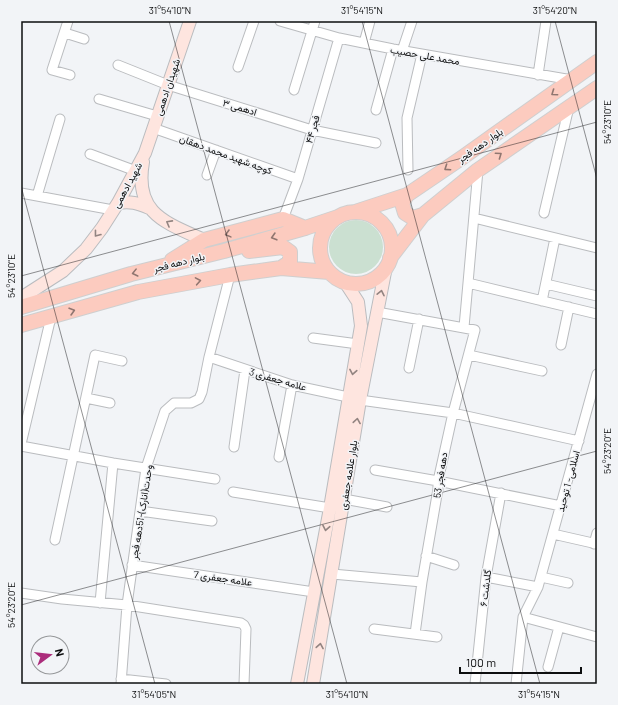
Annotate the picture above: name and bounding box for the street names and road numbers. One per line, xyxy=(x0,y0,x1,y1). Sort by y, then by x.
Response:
street label: محمد علی حصیب xyxy=(389,43,461,68)
street label: شهیدان ادهمی xyxy=(152,57,183,117)
street label: ادهمی ۳ xyxy=(221,96,258,119)
street label: فجر ۴۴ xyxy=(302,113,323,145)
street label: بلوار دهه فجر xyxy=(454,125,506,166)
street label: کوچه شهید محمد دهقان xyxy=(177,132,275,178)
street label: شهید ادهمی xyxy=(110,160,145,210)
street label: بلوار دهه فجر xyxy=(151,250,206,275)
street label: علامه جعفری 3 xyxy=(248,365,308,394)
street label: بلوار علامه جعفری xyxy=(337,439,360,511)
street label: اسلامی- 1 توحید xyxy=(554,449,583,513)
street label: دهه فجر 53 xyxy=(430,451,451,499)
street label: وحدت(انارک)-51دهه فجر xyxy=(127,464,155,561)
street label: علامه جعفری 7 xyxy=(193,568,253,589)
street label: گلدشت ۶ xyxy=(477,568,493,607)

